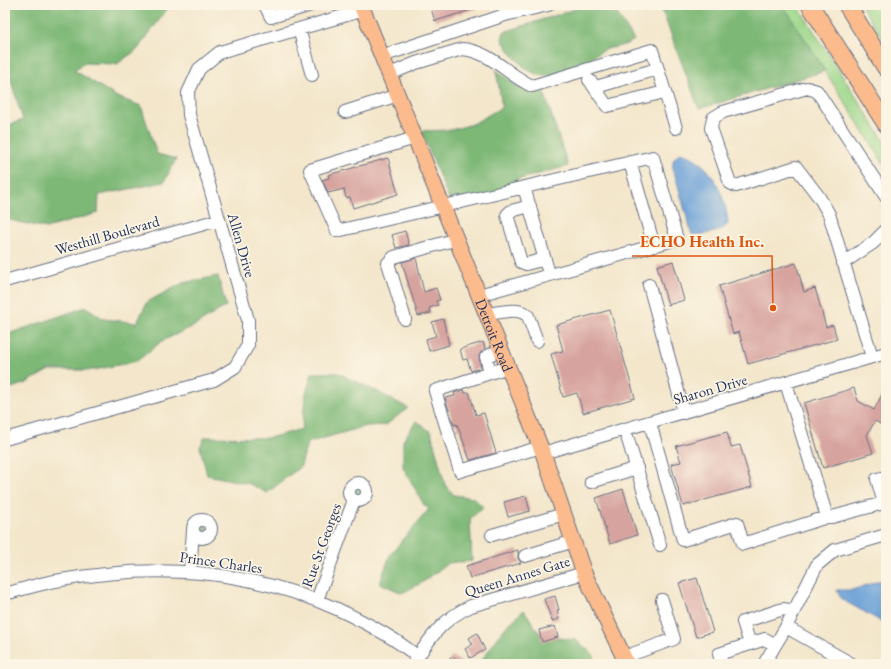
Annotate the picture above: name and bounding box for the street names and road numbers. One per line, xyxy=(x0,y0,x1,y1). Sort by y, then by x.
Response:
street label: Allen Drive xyxy=(223,210,260,280)
street label: Westhill Boulevard xyxy=(53,211,162,259)
street label: Detroit Road xyxy=(472,295,518,375)
street label: Sharon Drive xyxy=(671,369,749,409)
street label: Rue St Georges xyxy=(297,500,345,590)
street label: Prince Charles xyxy=(178,547,264,577)
street label: Queen Annes Gate xyxy=(462,551,572,601)

